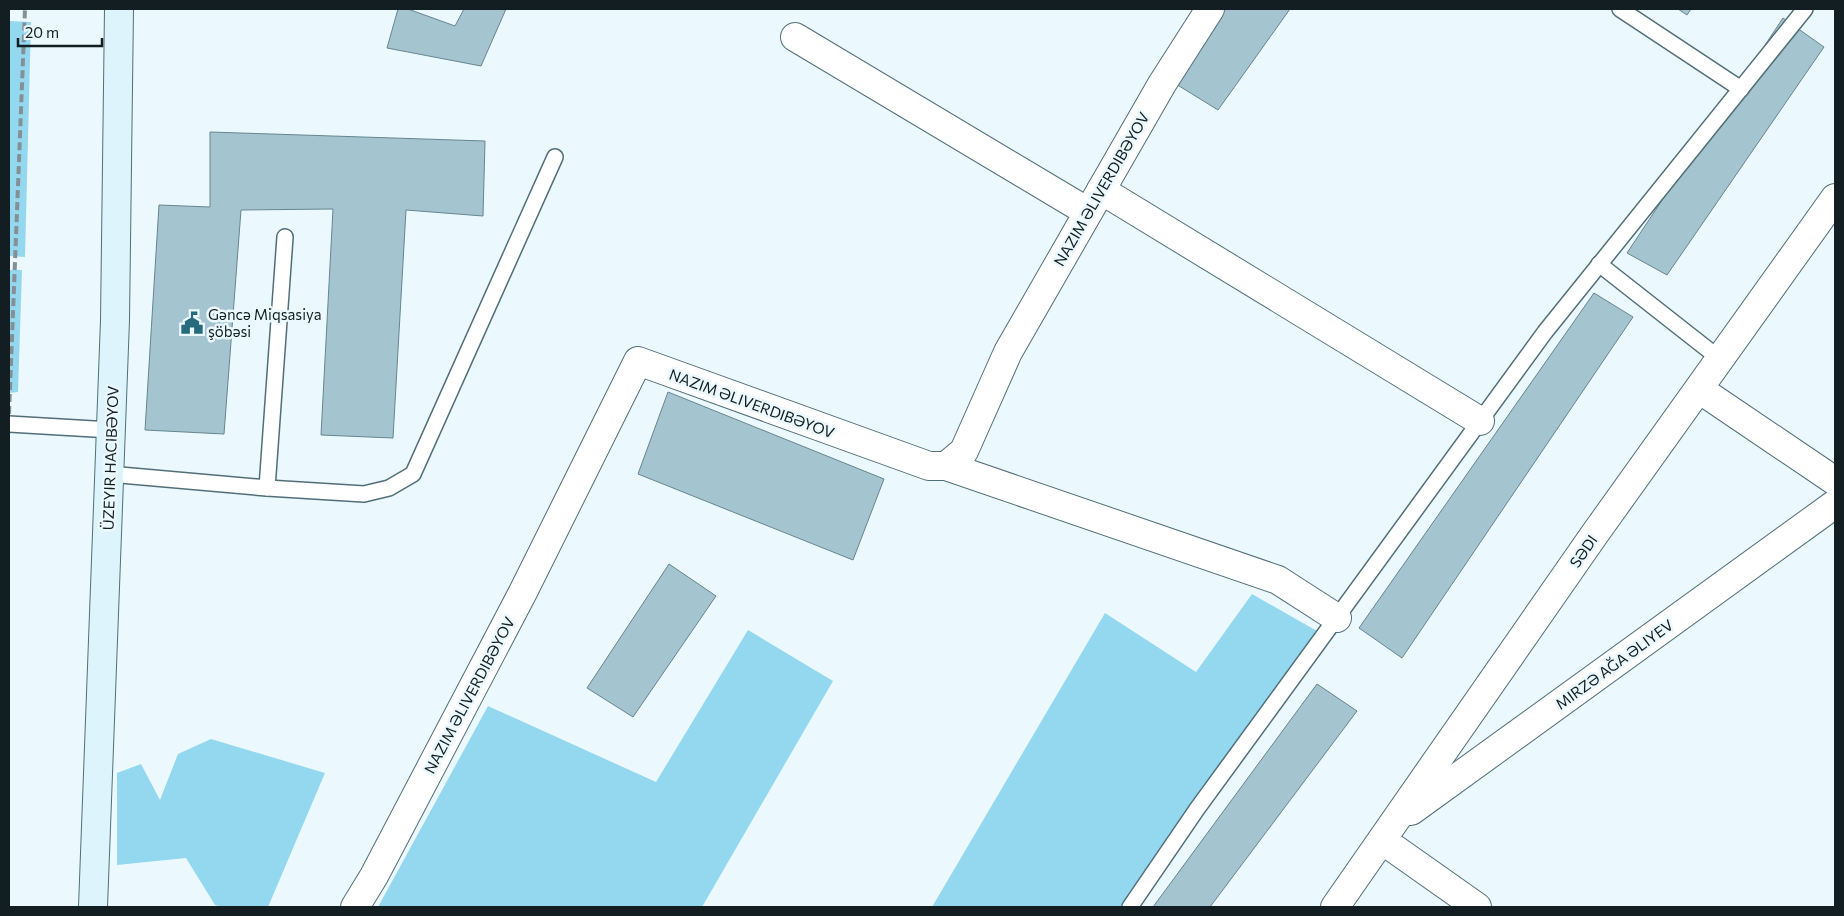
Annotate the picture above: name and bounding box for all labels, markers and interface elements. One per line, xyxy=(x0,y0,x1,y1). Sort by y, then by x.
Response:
scale bar xyxy=(18,15,101,47)
text: 20 m xyxy=(25,23,59,41)
street label: NAZIM ƏLIVERDIBƏYOV xyxy=(1050,109,1152,269)
place label: Gəncə Miqsasiya şöbəsi xyxy=(208,305,322,340)
public building icon: Gəncə Miqsasiya şöbəsi xyxy=(179,310,205,336)
street label: NAZIM ƏLIVERDIBƏYOV xyxy=(667,365,837,441)
street label: ÜZEYIR HACIBƏYOV xyxy=(98,385,122,531)
street label: SƏDI xyxy=(1565,531,1601,571)
street label: NAZIM ƏLIVERDIBƏYOV xyxy=(420,614,518,776)
street label: MIRZƏ AĞA ƏLIYEV xyxy=(1551,615,1676,713)

